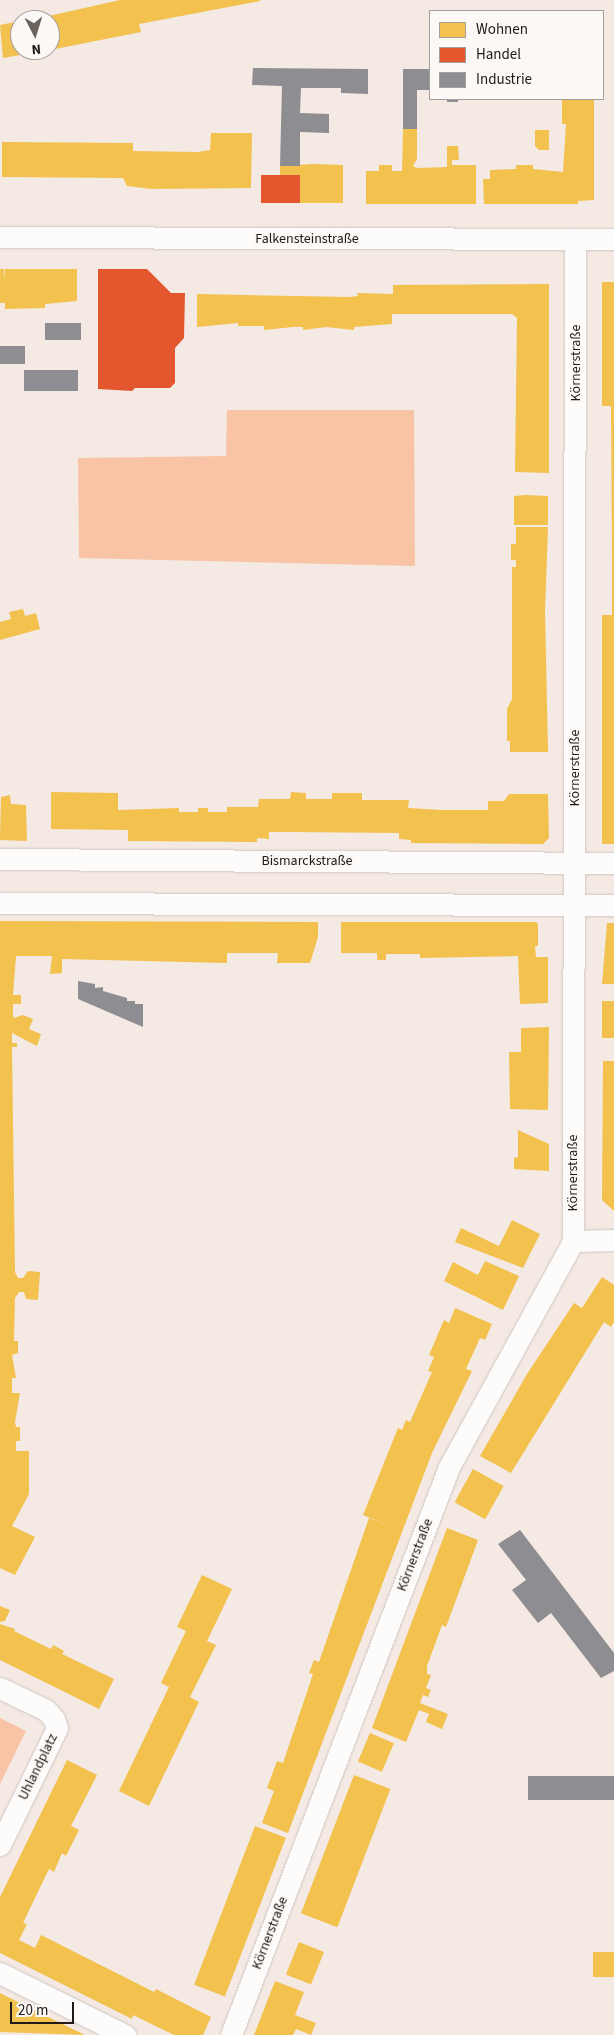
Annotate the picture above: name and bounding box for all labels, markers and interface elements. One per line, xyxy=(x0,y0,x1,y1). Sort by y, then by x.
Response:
north arrow xyxy=(10,10,60,60)
legend xyxy=(429,10,604,100)
text: Wohnen xyxy=(476,19,528,40)
text: N xyxy=(31,39,42,59)
text: Handel xyxy=(476,44,521,65)
text: Industrie xyxy=(476,69,532,90)
street label: Falkensteinstraße xyxy=(255,231,359,247)
street label: Körnerstraße xyxy=(568,325,584,401)
street label: Körnerstraße xyxy=(567,730,583,806)
street label: Bismarckstraße xyxy=(261,853,353,869)
street label: Körnerstraße xyxy=(565,1135,581,1211)
street label: Körnerstraße xyxy=(393,1516,437,1594)
street label: Uhlandplatz xyxy=(15,1731,61,1803)
street label: Körnerstraße xyxy=(248,1894,292,1972)
scale bar xyxy=(12,1992,76,2024)
text: 20 m xyxy=(18,2000,48,2021)

